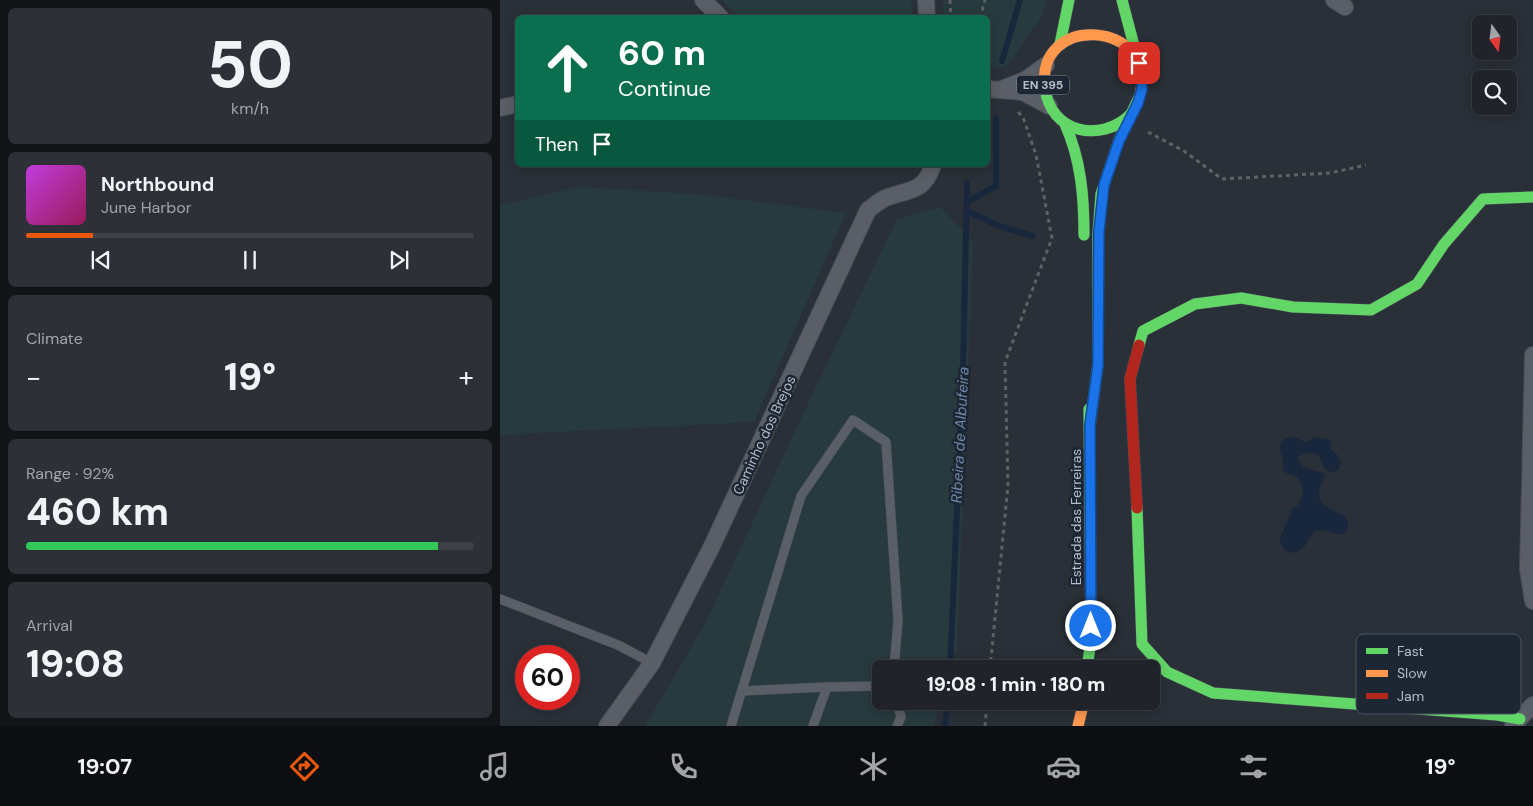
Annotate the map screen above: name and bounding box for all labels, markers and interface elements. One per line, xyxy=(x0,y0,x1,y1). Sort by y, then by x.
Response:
north arrow xyxy=(1472,15,1518,60)
map controls xyxy=(1472,15,1517,115)
text: 50 xyxy=(207,23,293,107)
text: 60 m xyxy=(618,30,706,76)
icon: ahead xyxy=(535,35,600,100)
pin xyxy=(1118,42,1160,84)
icon: arrive xyxy=(1125,49,1153,77)
button: search xyxy=(1472,70,1517,115)
text: Continue xyxy=(618,74,711,103)
road number: EN 395 xyxy=(1017,76,1069,94)
text: km/h xyxy=(231,98,269,119)
icon: arrive xyxy=(588,130,616,158)
text: Then xyxy=(535,132,578,157)
text: Northbound xyxy=(101,172,214,197)
text: June Harbor xyxy=(101,197,192,218)
icon: previous xyxy=(87,246,115,274)
icon: pause xyxy=(236,246,264,274)
icon: next xyxy=(385,246,413,274)
text: Climate xyxy=(26,328,83,349)
text: 19° xyxy=(224,352,276,402)
text: − xyxy=(26,359,41,396)
text: + xyxy=(459,359,474,396)
water label: Ribeira de Albufeira xyxy=(946,366,974,504)
street label: Caminho dos Brejos xyxy=(728,373,800,497)
street label: Estrada das Ferreiras xyxy=(1067,449,1085,585)
text: Range · 92% xyxy=(26,463,114,484)
text: 460 km xyxy=(26,487,169,537)
position arrow xyxy=(1064,599,1116,651)
text: Arrival xyxy=(26,615,73,636)
legend xyxy=(1356,634,1521,714)
text: 19:08 xyxy=(26,639,125,689)
text: Fast xyxy=(1397,642,1424,660)
speed limit sign: 60 xyxy=(515,645,580,710)
text: Slow xyxy=(1397,664,1427,682)
text: 19:08 · 1 min · 180 m xyxy=(927,672,1105,697)
text: Jam xyxy=(1397,687,1424,705)
icon: directions xyxy=(287,749,322,784)
icon: music xyxy=(477,749,512,784)
icon: phone xyxy=(666,749,701,784)
icon: climate xyxy=(856,749,891,784)
icon: car xyxy=(1046,749,1081,784)
icon: filters xyxy=(1236,749,1271,784)
text: 19:07 xyxy=(77,752,132,781)
text: 19° xyxy=(1426,752,1456,781)

